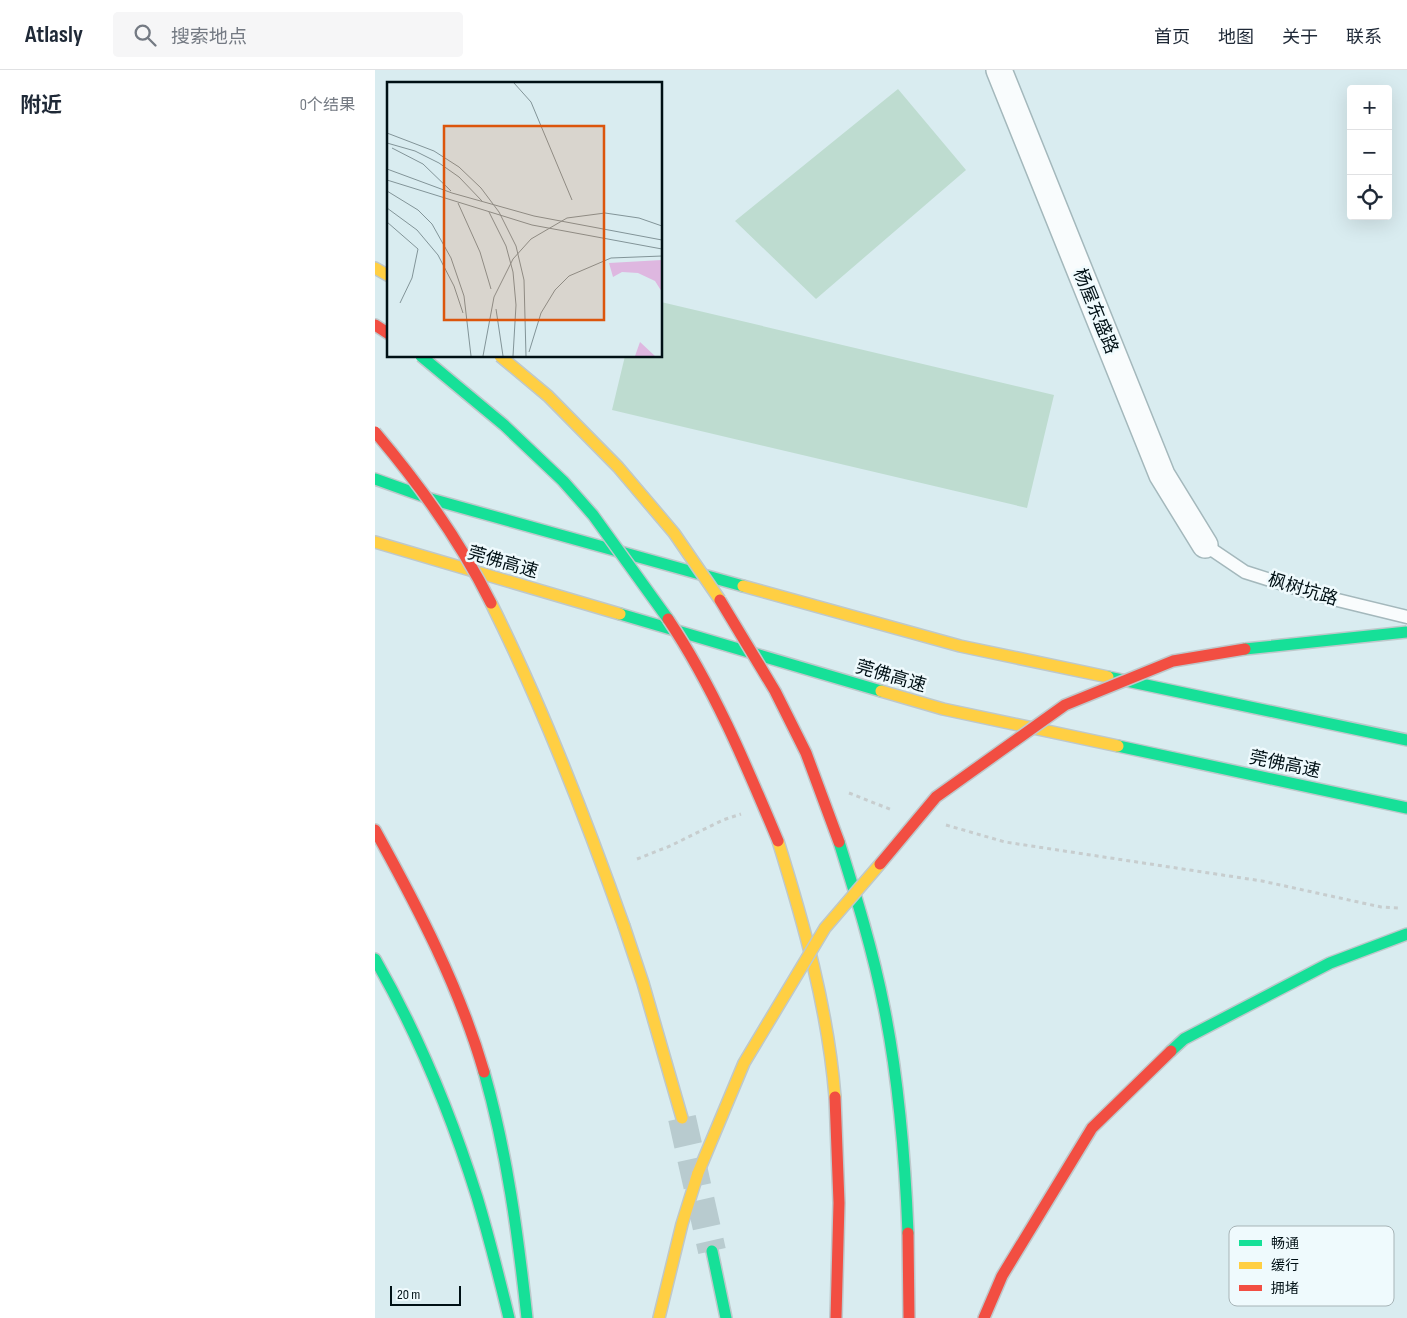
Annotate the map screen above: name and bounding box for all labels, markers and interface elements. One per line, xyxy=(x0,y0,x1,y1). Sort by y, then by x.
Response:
search box xyxy=(113,12,463,57)
text: Atlasly xyxy=(25,20,83,49)
icon: search xyxy=(131,21,159,49)
text: 搜索地点 xyxy=(171,26,247,49)
text: 首页 xyxy=(1154,27,1190,48)
text: 地图 xyxy=(1218,27,1254,48)
text: 关于 xyxy=(1282,27,1318,48)
text: 联系 xyxy=(1346,27,1382,48)
inset map xyxy=(387,82,663,358)
map controls xyxy=(1347,85,1392,220)
button: + xyxy=(1347,85,1392,130)
text: 附近 xyxy=(20,93,62,118)
text: 0个结果 xyxy=(300,96,355,115)
button: − xyxy=(1347,130,1392,175)
button: locate xyxy=(1347,175,1392,220)
street label: 杨屋东盛路 xyxy=(1069,266,1122,357)
street label: 莞佛高速 xyxy=(465,542,540,582)
street label: 枫树坑路 xyxy=(1265,569,1340,610)
street label: 莞佛高速 xyxy=(853,656,928,696)
street label: 莞佛高速 xyxy=(1247,747,1322,782)
legend xyxy=(1229,1226,1394,1306)
text: 畅通 xyxy=(1271,1235,1299,1252)
text: 缓行 xyxy=(1271,1257,1299,1274)
text: 拥堵 xyxy=(1271,1280,1299,1297)
scale bar xyxy=(390,1283,461,1306)
text: 20 m xyxy=(397,1286,420,1303)

